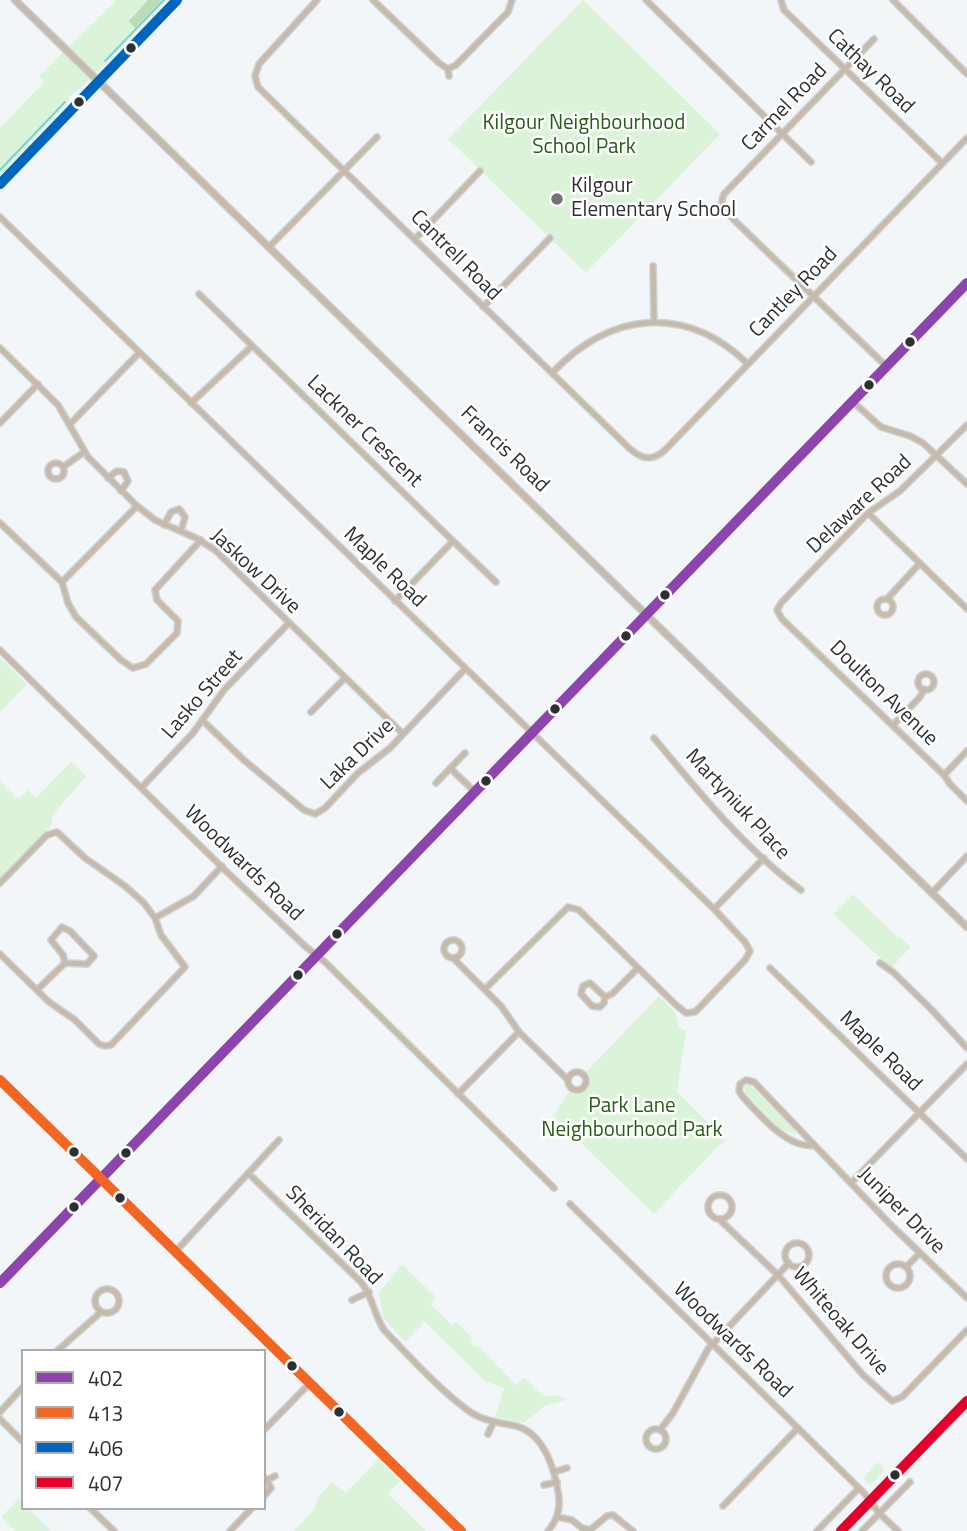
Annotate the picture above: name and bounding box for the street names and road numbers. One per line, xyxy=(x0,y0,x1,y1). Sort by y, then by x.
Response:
street label: Cathay Road xyxy=(821,24,919,120)
street label: Carmel Road xyxy=(737,59,833,157)
street label: Cantrell Road xyxy=(404,205,506,307)
street label: Cantley Road xyxy=(745,243,843,343)
street label: Lackner Crescent xyxy=(301,371,427,493)
street label: Francis Road xyxy=(455,402,553,498)
street label: Delaware Road xyxy=(803,450,917,560)
street label: Maple Road xyxy=(338,523,430,613)
street label: Jaskow Drive xyxy=(205,524,305,620)
street label: Doulton Avenue xyxy=(824,636,942,752)
street label: Lasko Street xyxy=(157,645,249,745)
street label: Laka Drive xyxy=(316,714,400,796)
street label: Martyniuk Place xyxy=(679,744,795,866)
street label: Woodwards Road xyxy=(178,801,308,927)
street label: Maple Road xyxy=(834,1007,926,1097)
street label: Juniper Drive xyxy=(852,1162,950,1260)
street label: Sheridan Road xyxy=(279,1181,387,1291)
street label: Whiteoak Drive xyxy=(786,1263,894,1381)
street label: Woodwards Road xyxy=(667,1278,797,1404)

